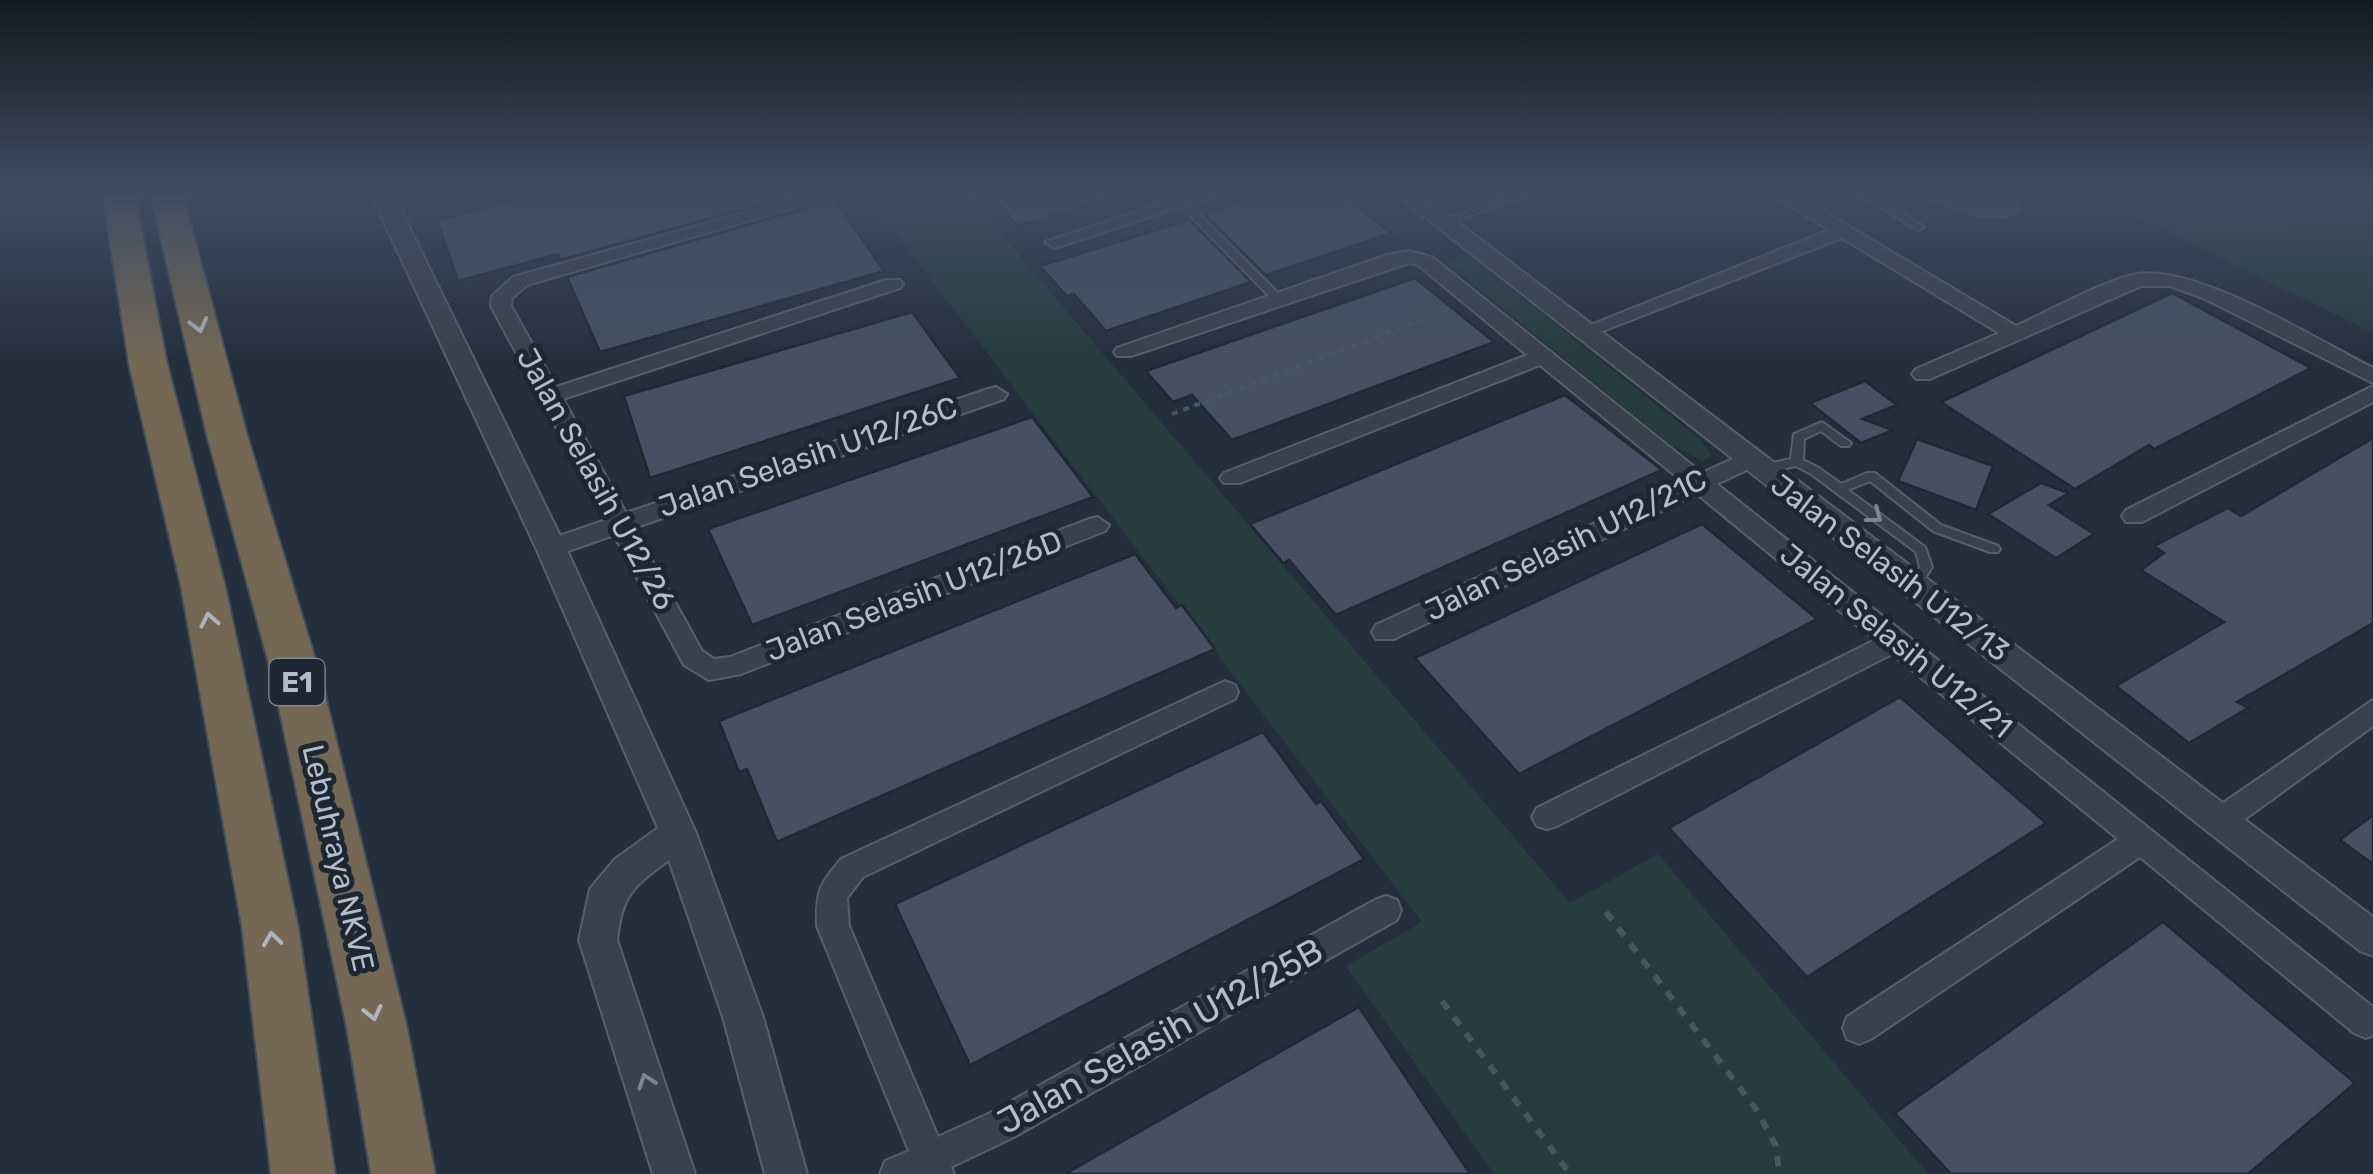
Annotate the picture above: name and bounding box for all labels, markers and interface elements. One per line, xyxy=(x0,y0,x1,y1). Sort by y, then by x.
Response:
one-way arrow xyxy=(187,316,208,333)
street label: Jalan Selasih U12/26 xyxy=(509,342,683,616)
street label: Jalan Selasih U12/26C xyxy=(654,389,962,525)
street label: Jalan Selasih U12/21C xyxy=(1420,461,1712,629)
street label: Jalan Selasih U12/13 xyxy=(1764,467,2016,669)
one-way arrow xyxy=(1864,504,1882,521)
street label: Jalan Selasih U12/26D xyxy=(761,523,1067,669)
street label: Jalan Selasih U12/21 xyxy=(1773,536,2019,746)
one-way arrow xyxy=(200,612,221,629)
road number: E1 xyxy=(270,659,324,705)
street label: Lebuhraya NKVE xyxy=(294,741,382,975)
street label: Jalan Selasih U12/25B xyxy=(990,929,1330,1143)
one-way arrow xyxy=(262,930,283,947)
one-way arrow xyxy=(361,1004,382,1021)
one-way arrow xyxy=(638,1073,658,1090)

